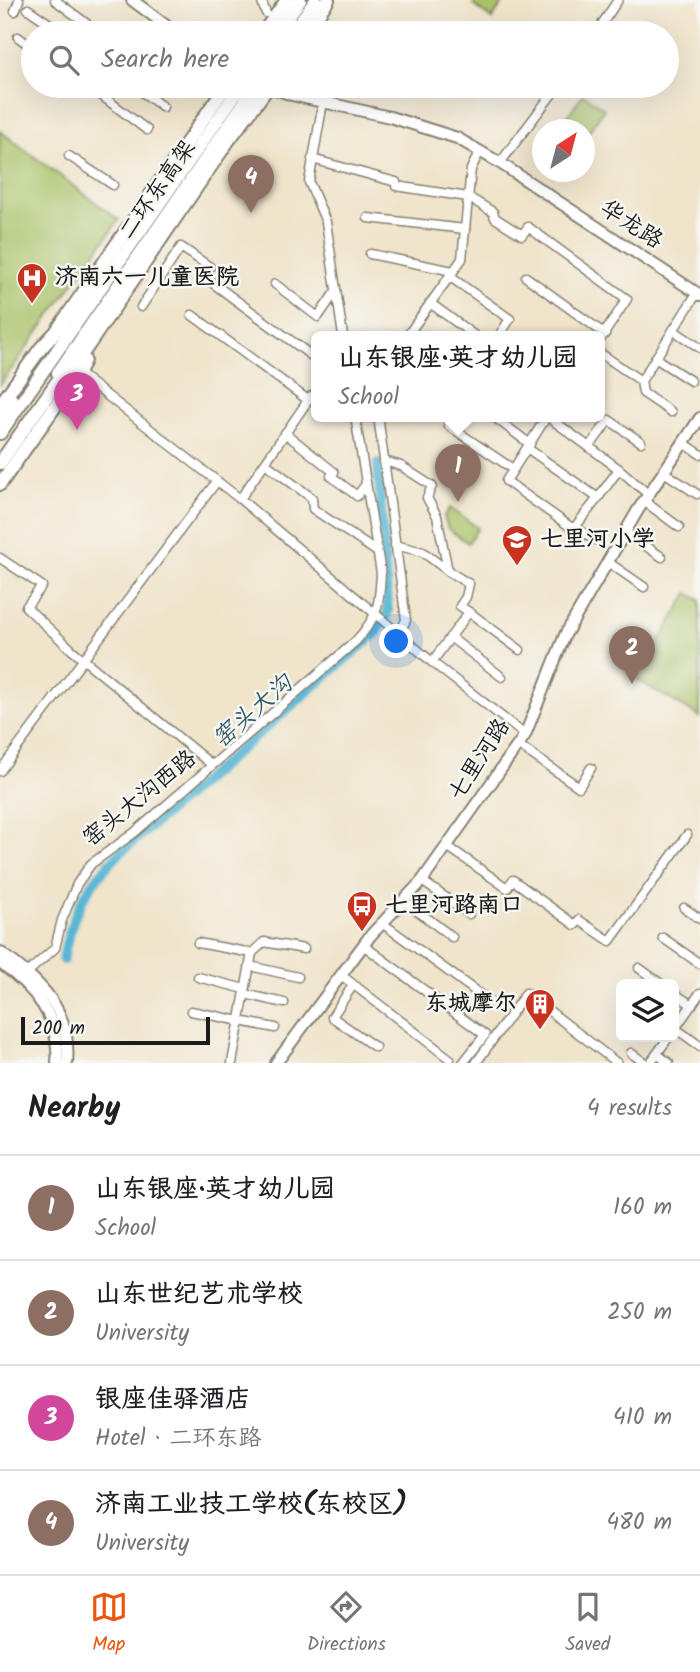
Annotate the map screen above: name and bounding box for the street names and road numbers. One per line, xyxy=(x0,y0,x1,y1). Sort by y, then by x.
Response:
street label: 二环东高架 xyxy=(110,133,206,247)
street label: 华龙路 xyxy=(592,191,670,259)
street label: 七里河路 xyxy=(440,712,520,808)
street label: 窑头大沟西路 xyxy=(75,742,205,856)

